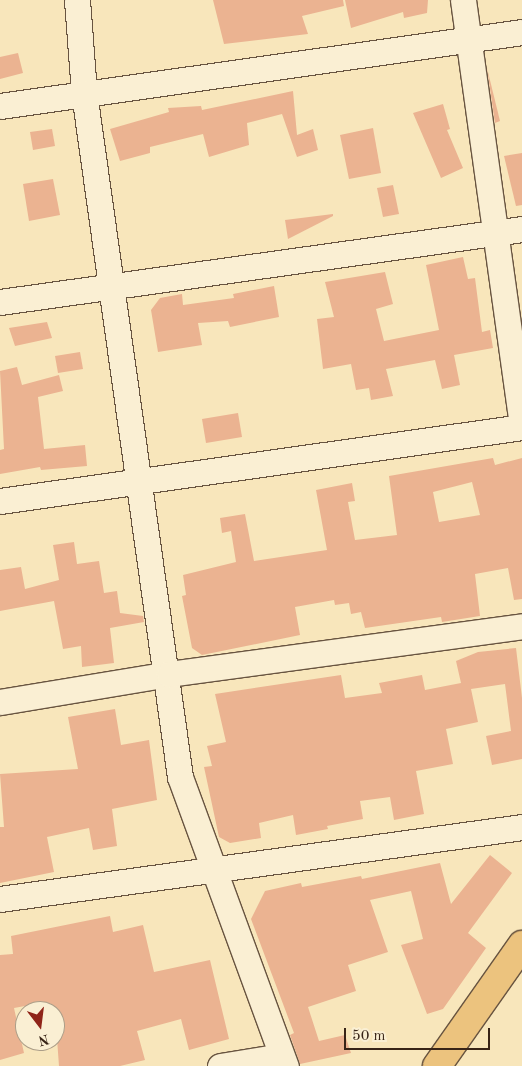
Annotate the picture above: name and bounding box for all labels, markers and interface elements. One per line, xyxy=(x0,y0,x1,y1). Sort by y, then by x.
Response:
north arrow xyxy=(15,1001,65,1051)
scale bar xyxy=(347,1018,493,1050)
text: 50 m xyxy=(352,1029,386,1044)
text: N xyxy=(37,1031,51,1048)

